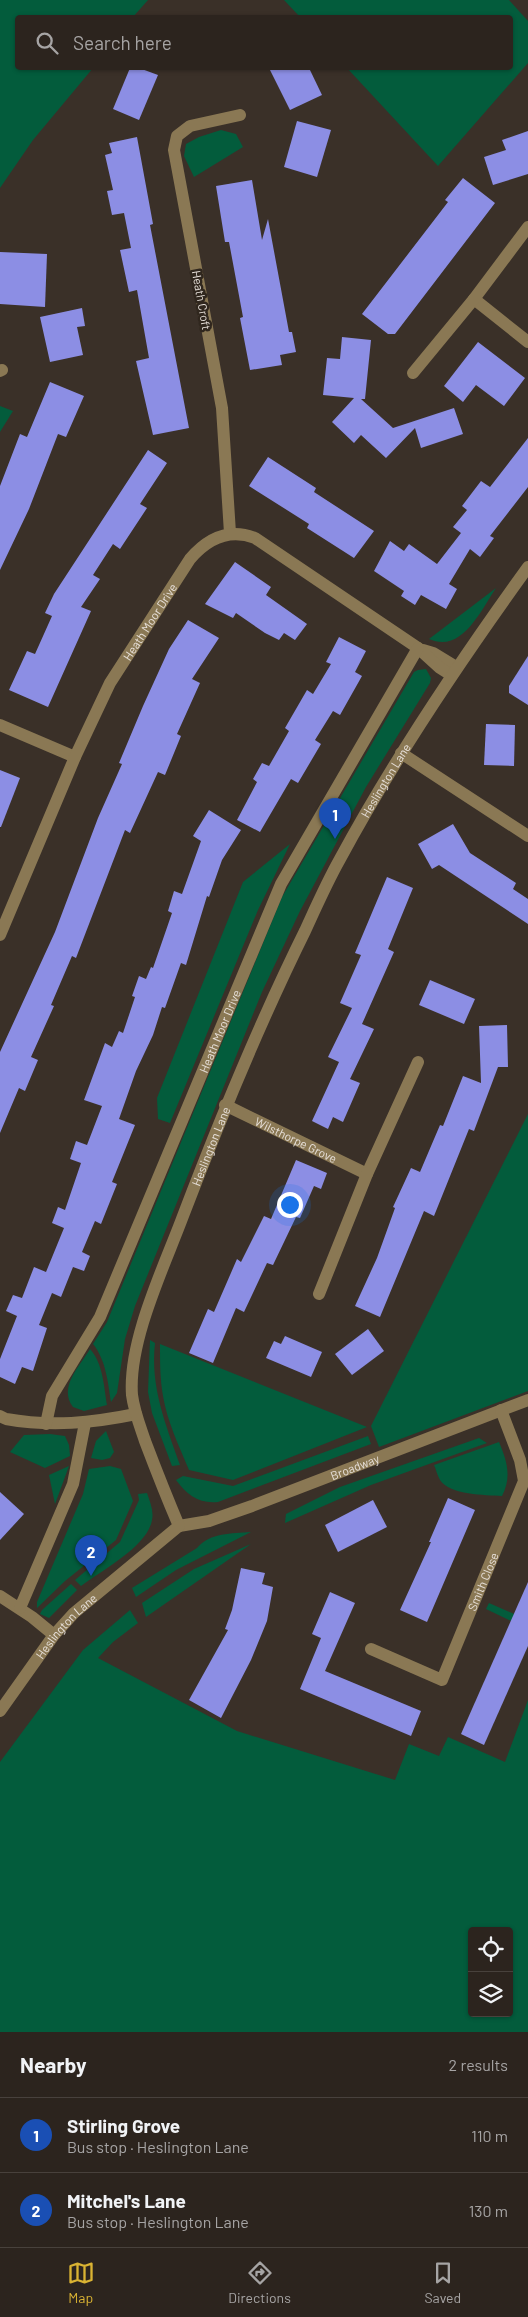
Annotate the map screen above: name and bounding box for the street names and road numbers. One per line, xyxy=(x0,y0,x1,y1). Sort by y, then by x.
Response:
street label: Heath Croft xyxy=(190,269,214,331)
street label: Heath Moor Drive xyxy=(120,581,180,663)
street label: Heslington Lane xyxy=(358,741,413,820)
street label: Heath Moor Drive xyxy=(196,987,243,1075)
street label: Heslington Lane xyxy=(188,1104,232,1188)
street label: Wilsthorpe Grove xyxy=(253,1114,339,1165)
street label: Broadway xyxy=(328,1451,382,1482)
street label: Smith Close xyxy=(464,1550,501,1613)
street label: Heslington Lane xyxy=(33,1590,99,1661)

